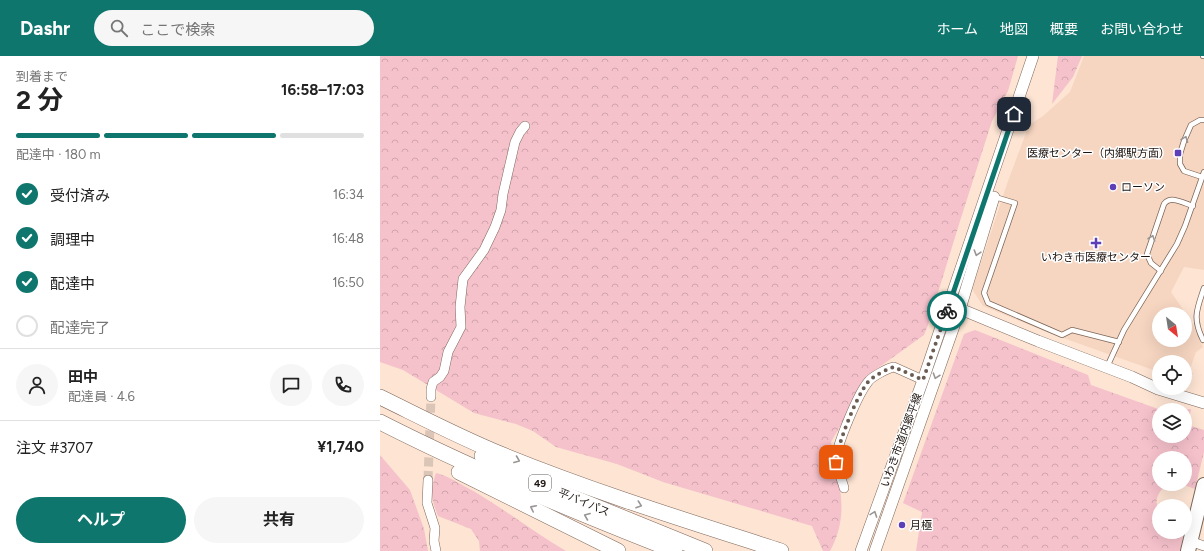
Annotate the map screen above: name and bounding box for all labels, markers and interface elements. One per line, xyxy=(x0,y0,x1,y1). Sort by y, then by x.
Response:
search box xyxy=(94,10,374,46)
text: Dashr xyxy=(20,17,70,40)
icon: search xyxy=(108,17,130,39)
text: ここで検索 xyxy=(140,21,215,39)
text: ホーム xyxy=(936,21,978,38)
text: 地図 xyxy=(1000,21,1028,38)
text: 概要 xyxy=(1050,21,1078,38)
text: お問い合わせ xyxy=(1100,21,1184,38)
text: 到着まで xyxy=(16,69,68,84)
text: 16:58–17:03 xyxy=(281,81,364,99)
text: 2 分 xyxy=(16,84,63,116)
pin xyxy=(997,97,1031,131)
icon: home xyxy=(1003,103,1025,125)
one-way arrow xyxy=(1181,136,1189,143)
text: 配達中 · 180 m xyxy=(16,147,101,162)
place label: 医療センター（内郷駅方面） xyxy=(1027,147,1170,160)
marker: 医療センター（内郷駅方面） xyxy=(1173,148,1183,158)
place label: ローソン xyxy=(1121,181,1165,194)
marker: ローソン xyxy=(1108,182,1118,192)
icon: check xyxy=(16,183,38,205)
text: 受付済み xyxy=(50,187,110,205)
text: 16:34 xyxy=(333,187,364,202)
icon: check xyxy=(16,227,38,249)
text: 調理中 xyxy=(50,231,95,249)
text: 16:48 xyxy=(332,231,364,246)
one-way arrow xyxy=(1147,235,1156,242)
marker: いわき市医療センター xyxy=(1090,237,1102,249)
one-way arrow xyxy=(973,249,982,256)
place label: いわき市医療センター xyxy=(1041,251,1151,264)
icon: check xyxy=(16,271,38,293)
text: 配達中 xyxy=(50,275,95,293)
text: 16:50 xyxy=(332,275,364,290)
courier xyxy=(927,291,967,331)
icon: bike xyxy=(936,300,958,322)
north arrow xyxy=(1152,307,1192,347)
map controls xyxy=(1152,307,1192,539)
text: 配達完了 xyxy=(50,319,110,337)
button: locate xyxy=(1152,355,1192,395)
button: person xyxy=(16,364,58,406)
button: chat xyxy=(270,364,312,406)
button: phone xyxy=(322,364,364,406)
text: 田中 xyxy=(68,368,98,386)
one-way arrow xyxy=(932,372,940,379)
text: 配達員 · 4.6 xyxy=(68,389,135,404)
street label: いわき市道内郷平線 xyxy=(878,391,925,489)
button: layers xyxy=(1152,403,1192,443)
text: ¥1,740 xyxy=(317,438,364,456)
text: 注文 #3707 xyxy=(16,439,93,457)
pin xyxy=(819,445,853,479)
icon: bag xyxy=(825,451,847,473)
button: + xyxy=(1152,451,1192,491)
one-way arrow xyxy=(514,456,521,464)
road number: 49 xyxy=(529,475,551,491)
street label: 平バイパス xyxy=(556,486,612,519)
button: ヘルプ xyxy=(16,497,186,543)
button: 共有 xyxy=(194,497,364,543)
button: − xyxy=(1152,499,1192,539)
one-way arrow xyxy=(635,500,642,509)
one-way arrow xyxy=(529,505,537,513)
one-way arrow xyxy=(869,511,878,518)
one-way arrow xyxy=(583,513,591,521)
place label: 月極 xyxy=(910,519,932,532)
marker: 月極 xyxy=(897,520,907,530)

